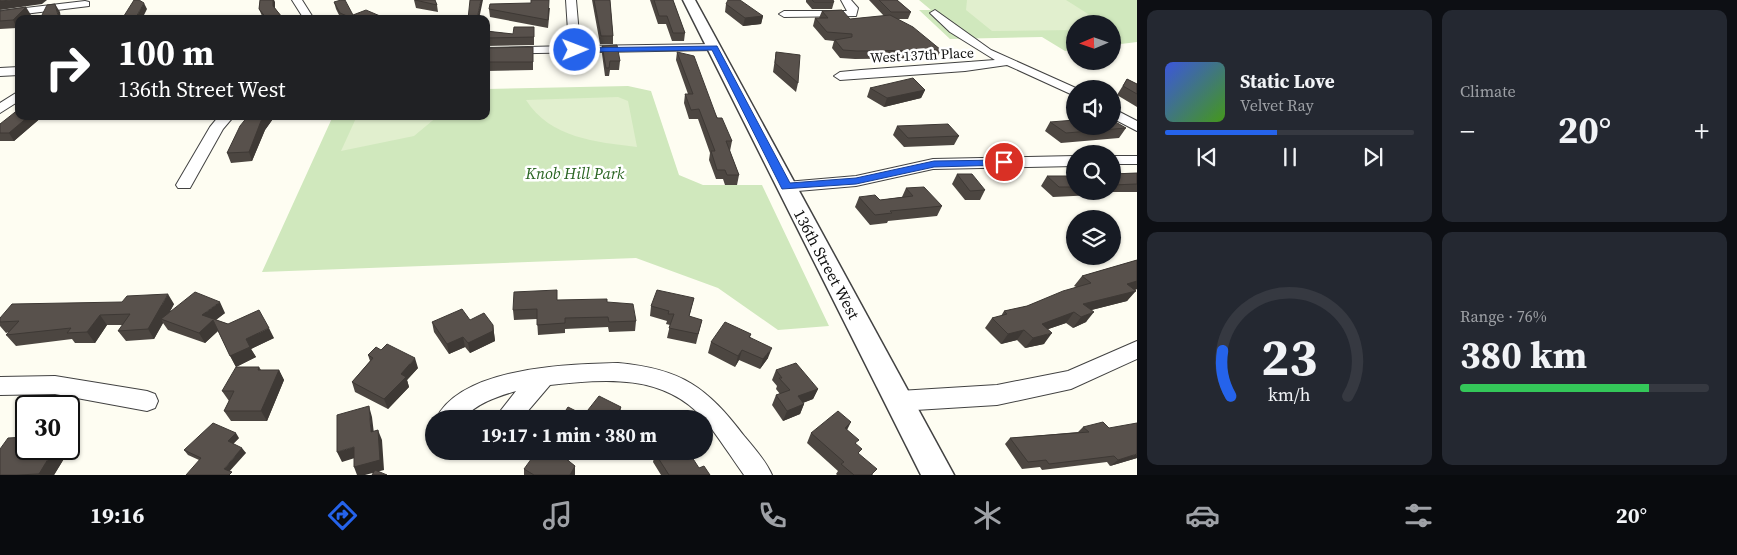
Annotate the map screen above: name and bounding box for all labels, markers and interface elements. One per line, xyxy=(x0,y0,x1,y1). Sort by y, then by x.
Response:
north arrow xyxy=(1066,15,1121,70)
map controls xyxy=(1066,15,1121,265)
position arrow xyxy=(548,23,600,75)
text: 100 m xyxy=(118,29,214,77)
icon: right xyxy=(35,35,100,100)
street label: West 137th Place xyxy=(869,42,975,68)
text: Static Love xyxy=(1240,68,1335,94)
text: 136th Street West xyxy=(118,74,285,104)
button: sound xyxy=(1066,80,1121,135)
text: Climate xyxy=(1460,80,1516,102)
text: Velvet Ray xyxy=(1240,94,1314,116)
text: 20° xyxy=(1558,104,1611,156)
text: − xyxy=(1460,112,1475,150)
text: + xyxy=(1694,112,1709,150)
pin xyxy=(983,141,1025,183)
icon: previous xyxy=(1193,143,1221,171)
icon: pause xyxy=(1276,143,1304,171)
icon: next xyxy=(1359,143,1387,171)
button: search xyxy=(1066,145,1121,200)
icon: arrive xyxy=(990,148,1018,176)
park label: Knob Hill Park xyxy=(525,162,625,184)
street label: 136th Street West xyxy=(789,205,866,324)
button: layers xyxy=(1066,210,1121,265)
text: Range · 76% xyxy=(1460,305,1547,327)
text: 23 xyxy=(1261,321,1318,392)
text: 380 km xyxy=(1460,329,1587,381)
text: km/h xyxy=(1268,382,1311,407)
speed limit sign: 30 xyxy=(15,395,80,460)
text: 19:17 · 1 min · 380 m xyxy=(481,422,657,448)
icon: directions xyxy=(325,498,360,533)
icon: music xyxy=(540,498,575,533)
icon: phone xyxy=(755,498,790,533)
icon: climate xyxy=(970,498,1005,533)
icon: car xyxy=(1185,498,1220,533)
icon: filters xyxy=(1401,498,1436,533)
text: 19:16 xyxy=(90,500,144,530)
text: 20° xyxy=(1616,500,1647,530)

